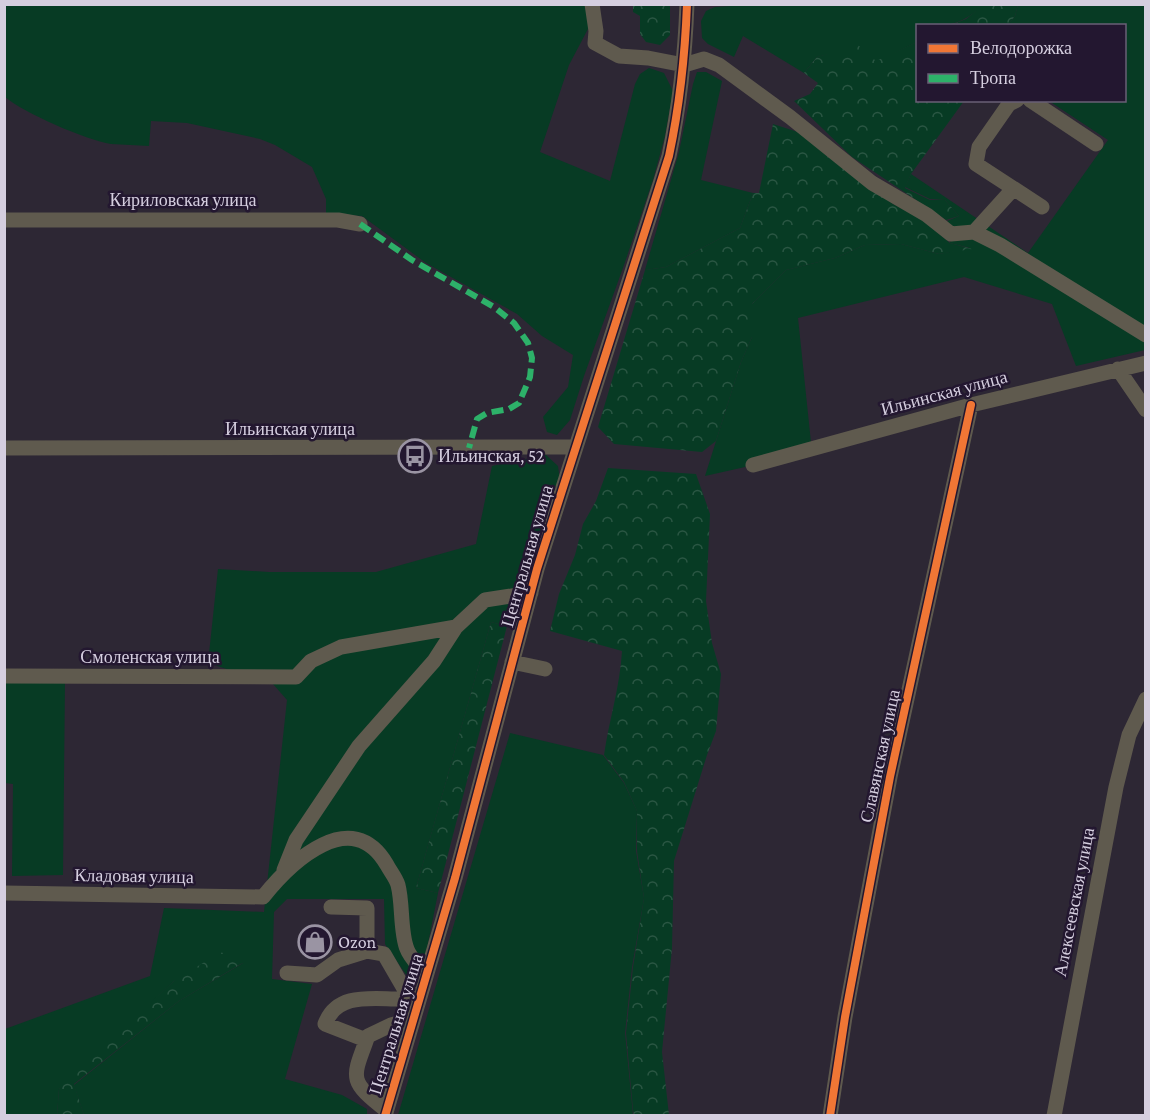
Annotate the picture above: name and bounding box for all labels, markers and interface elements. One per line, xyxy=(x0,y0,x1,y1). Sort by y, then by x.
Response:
legend xyxy=(916,24,1126,102)
text: Велодорожка xyxy=(970,38,1072,58)
text: Тропа xyxy=(970,68,1016,88)
street label: Кириловская улица xyxy=(109,190,257,210)
street label: Ильинская улица xyxy=(879,367,1009,419)
street label: Ильинская улица xyxy=(225,419,355,439)
bus stop icon: Ильинская, 52 xyxy=(397,438,433,474)
place label: Ильинская, 52 xyxy=(438,446,544,466)
street label: Центральная улица xyxy=(497,483,557,629)
street label: Смоленская улица xyxy=(80,647,220,667)
street label: Славянская улица xyxy=(856,688,904,824)
street label: Алексеевская улица xyxy=(1050,826,1098,978)
street label: Кладовая улица xyxy=(74,865,194,887)
shop icon: Ozon xyxy=(297,924,333,960)
place label: Ozon xyxy=(338,932,377,952)
street label: Центральная улица xyxy=(365,951,427,1097)

